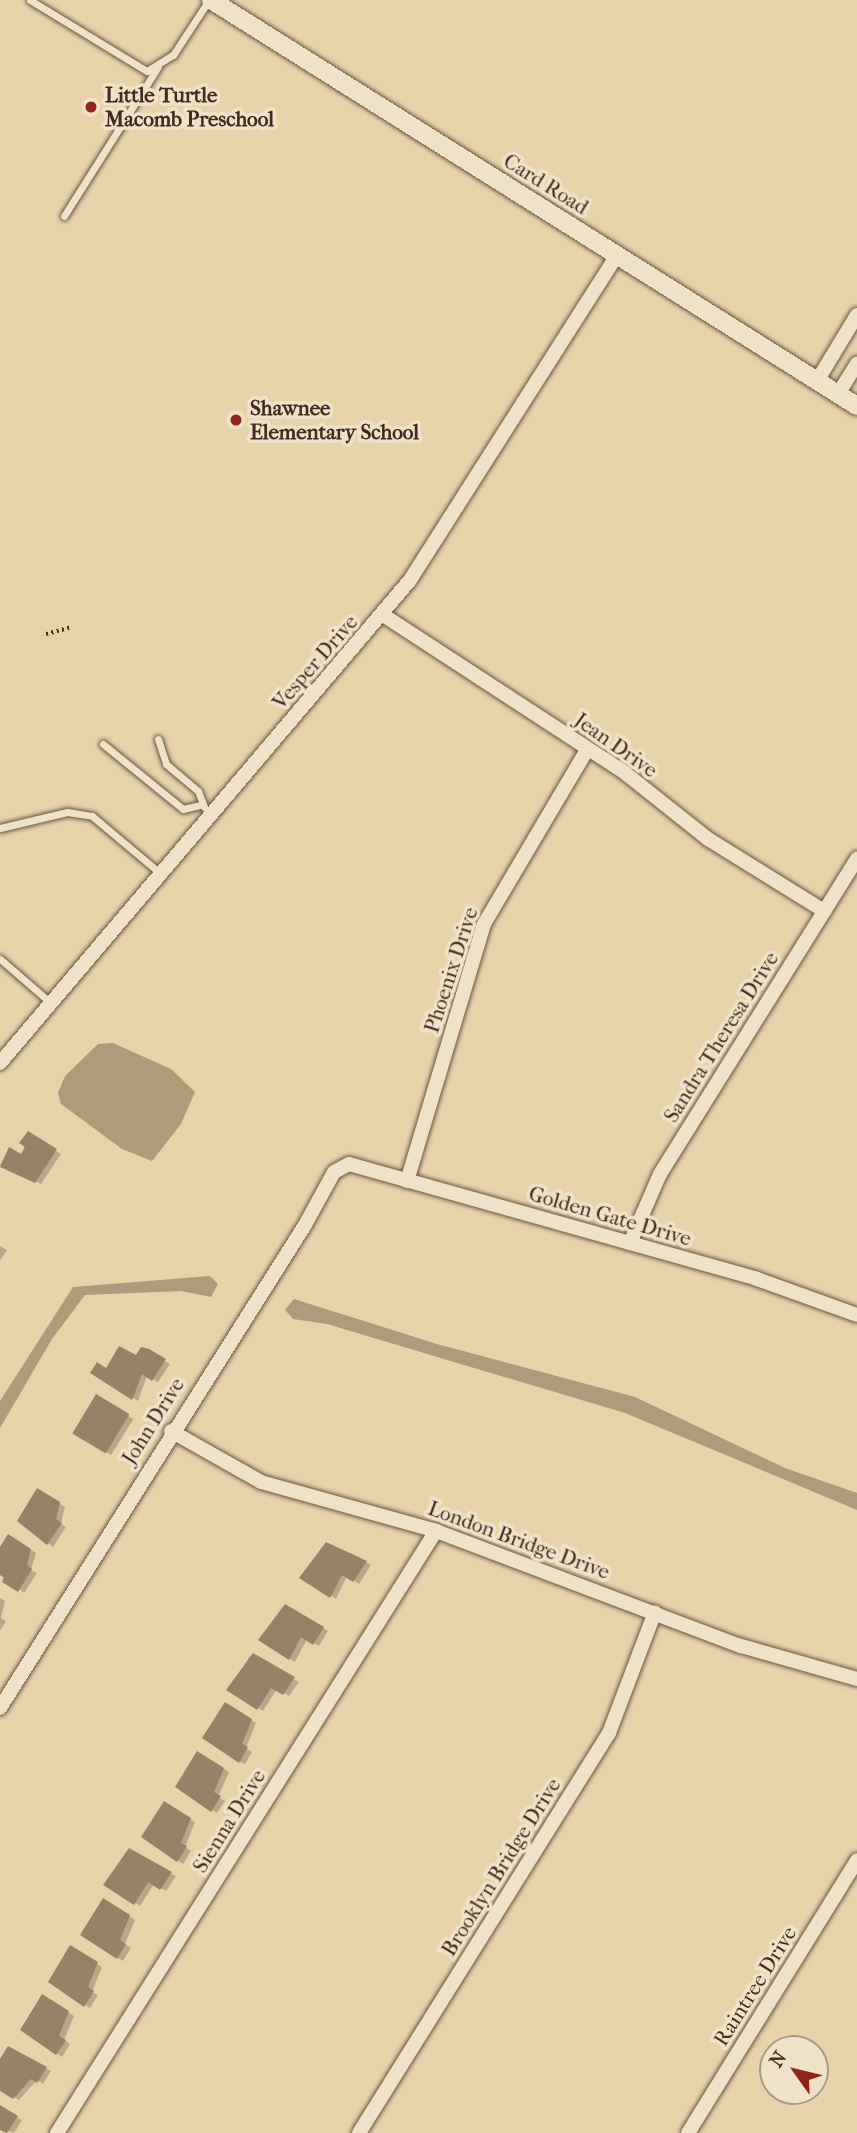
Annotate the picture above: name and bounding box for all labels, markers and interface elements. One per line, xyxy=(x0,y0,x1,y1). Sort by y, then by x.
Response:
place label: Little Turtle Macomb Preschool xyxy=(105,82,274,132)
marker: Little Turtle Macomb Preschool xyxy=(83,99,99,115)
street label: Card Road xyxy=(499,148,593,220)
place label: Shawnee Elementary School xyxy=(250,395,419,445)
marker: Shawnee Elementary School xyxy=(228,412,244,428)
street label: Vesper Drive xyxy=(267,610,363,714)
street label: Jean Drive xyxy=(570,707,662,783)
street label: Phoenix Drive xyxy=(419,904,483,1036)
street label: Sandra Theresa Drive xyxy=(658,947,784,1127)
street label: Golden Gate Drive xyxy=(526,1181,694,1251)
street label: John Drive xyxy=(116,1373,190,1469)
street label: London Bridge Drive xyxy=(425,1495,613,1585)
street label: Sienna Drive xyxy=(187,1765,271,1877)
street label: Brooklyn Bridge Drive xyxy=(436,1773,566,1961)
street label: Raintree Drive xyxy=(708,1921,802,2051)
north arrow xyxy=(759,2035,829,2105)
text: N xyxy=(765,2047,791,2072)

